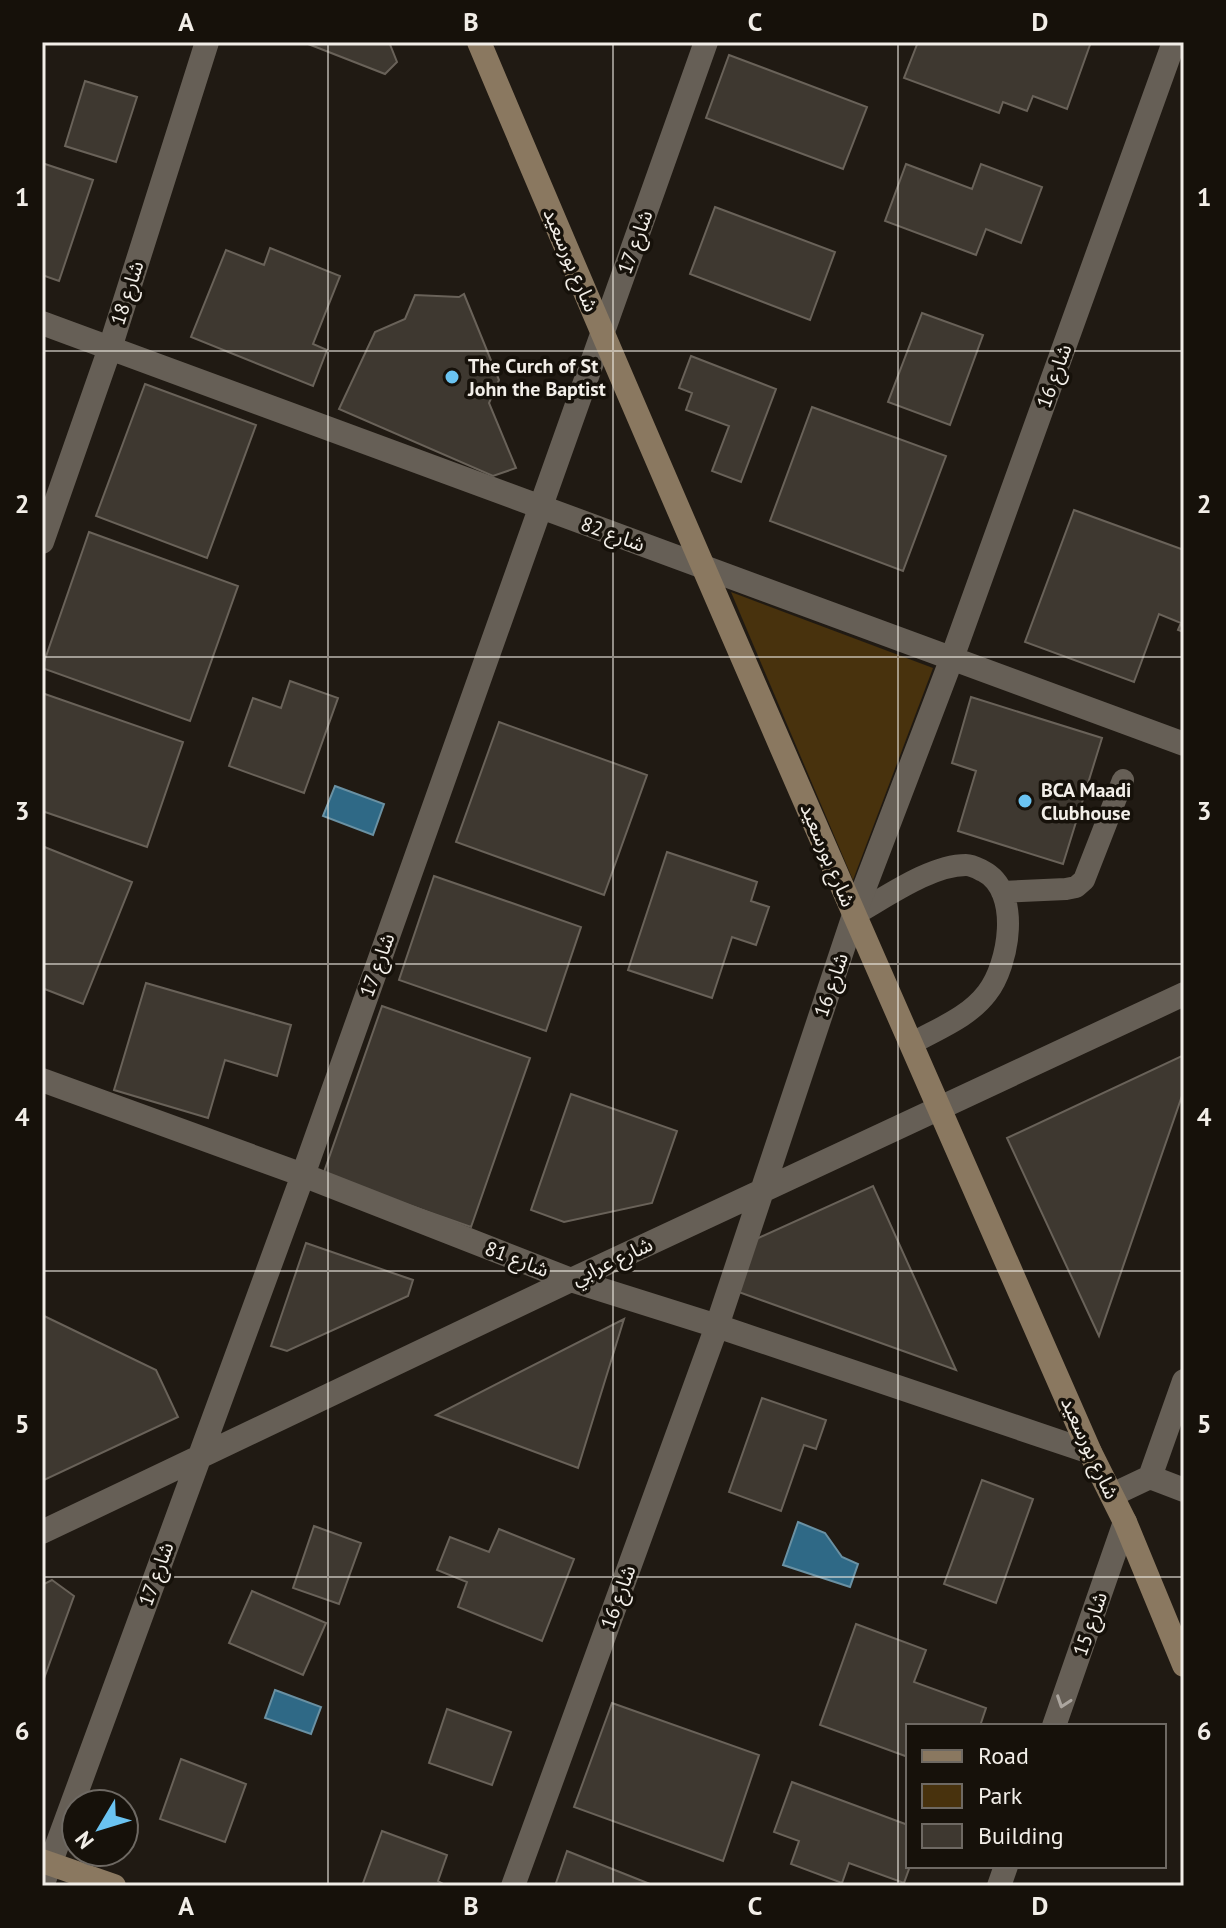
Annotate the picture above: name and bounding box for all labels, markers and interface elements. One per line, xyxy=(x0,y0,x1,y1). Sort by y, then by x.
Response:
text: A xyxy=(178,5,194,38)
text: B xyxy=(463,5,479,38)
text: C xyxy=(748,5,762,38)
text: D xyxy=(1032,5,1048,38)
text: 1 xyxy=(15,180,29,213)
text: 1 xyxy=(1197,180,1211,213)
street label: شارع بورسعيد xyxy=(536,204,604,317)
street label: شارع 17 xyxy=(611,206,660,278)
street label: شارع 18 xyxy=(104,258,151,329)
street label: شارع 16 xyxy=(1030,340,1079,412)
place label: The Curch of St John the Baptist xyxy=(467,353,606,402)
marker: The Curch of St John the Baptist xyxy=(443,368,461,386)
text: 2 xyxy=(15,487,29,520)
text: 2 xyxy=(1197,487,1211,520)
street label: شارع 82 xyxy=(577,510,649,559)
place label: BCA Maadi Clubhouse xyxy=(1041,777,1131,826)
marker: BCA Maadi Clubhouse xyxy=(1016,792,1034,810)
text: 3 xyxy=(15,794,29,827)
text: 3 xyxy=(1197,794,1211,827)
street label: شارع بورسعيد xyxy=(793,799,861,912)
street label: شارع 17 xyxy=(353,929,402,1001)
street label: شارع 16 xyxy=(808,949,856,1021)
text: 4 xyxy=(15,1100,30,1133)
text: 4 xyxy=(1197,1100,1212,1133)
street label: شارع عرابي xyxy=(567,1231,658,1293)
street label: شارع 81 xyxy=(481,1235,553,1285)
street label: شارع بورسعيد xyxy=(1053,1393,1125,1504)
text: 5 xyxy=(15,1407,29,1440)
text: 5 xyxy=(1197,1407,1211,1440)
street label: شارع 17 xyxy=(132,1538,181,1610)
street label: شارع 16 xyxy=(594,1561,643,1633)
street label: شارع 15 xyxy=(1067,1588,1115,1660)
one-way arrow xyxy=(1056,1694,1072,1708)
text: 6 xyxy=(15,1714,29,1747)
text: 6 xyxy=(1197,1714,1211,1747)
legend xyxy=(906,1724,1166,1868)
text: Road xyxy=(978,1740,1029,1771)
text: Park xyxy=(978,1780,1023,1811)
north arrow xyxy=(60,1788,140,1868)
text: Building xyxy=(978,1820,1064,1851)
text: N xyxy=(69,1826,100,1855)
text: A xyxy=(178,1889,194,1922)
text: B xyxy=(463,1889,479,1922)
text: C xyxy=(748,1889,762,1922)
text: D xyxy=(1032,1889,1048,1922)

